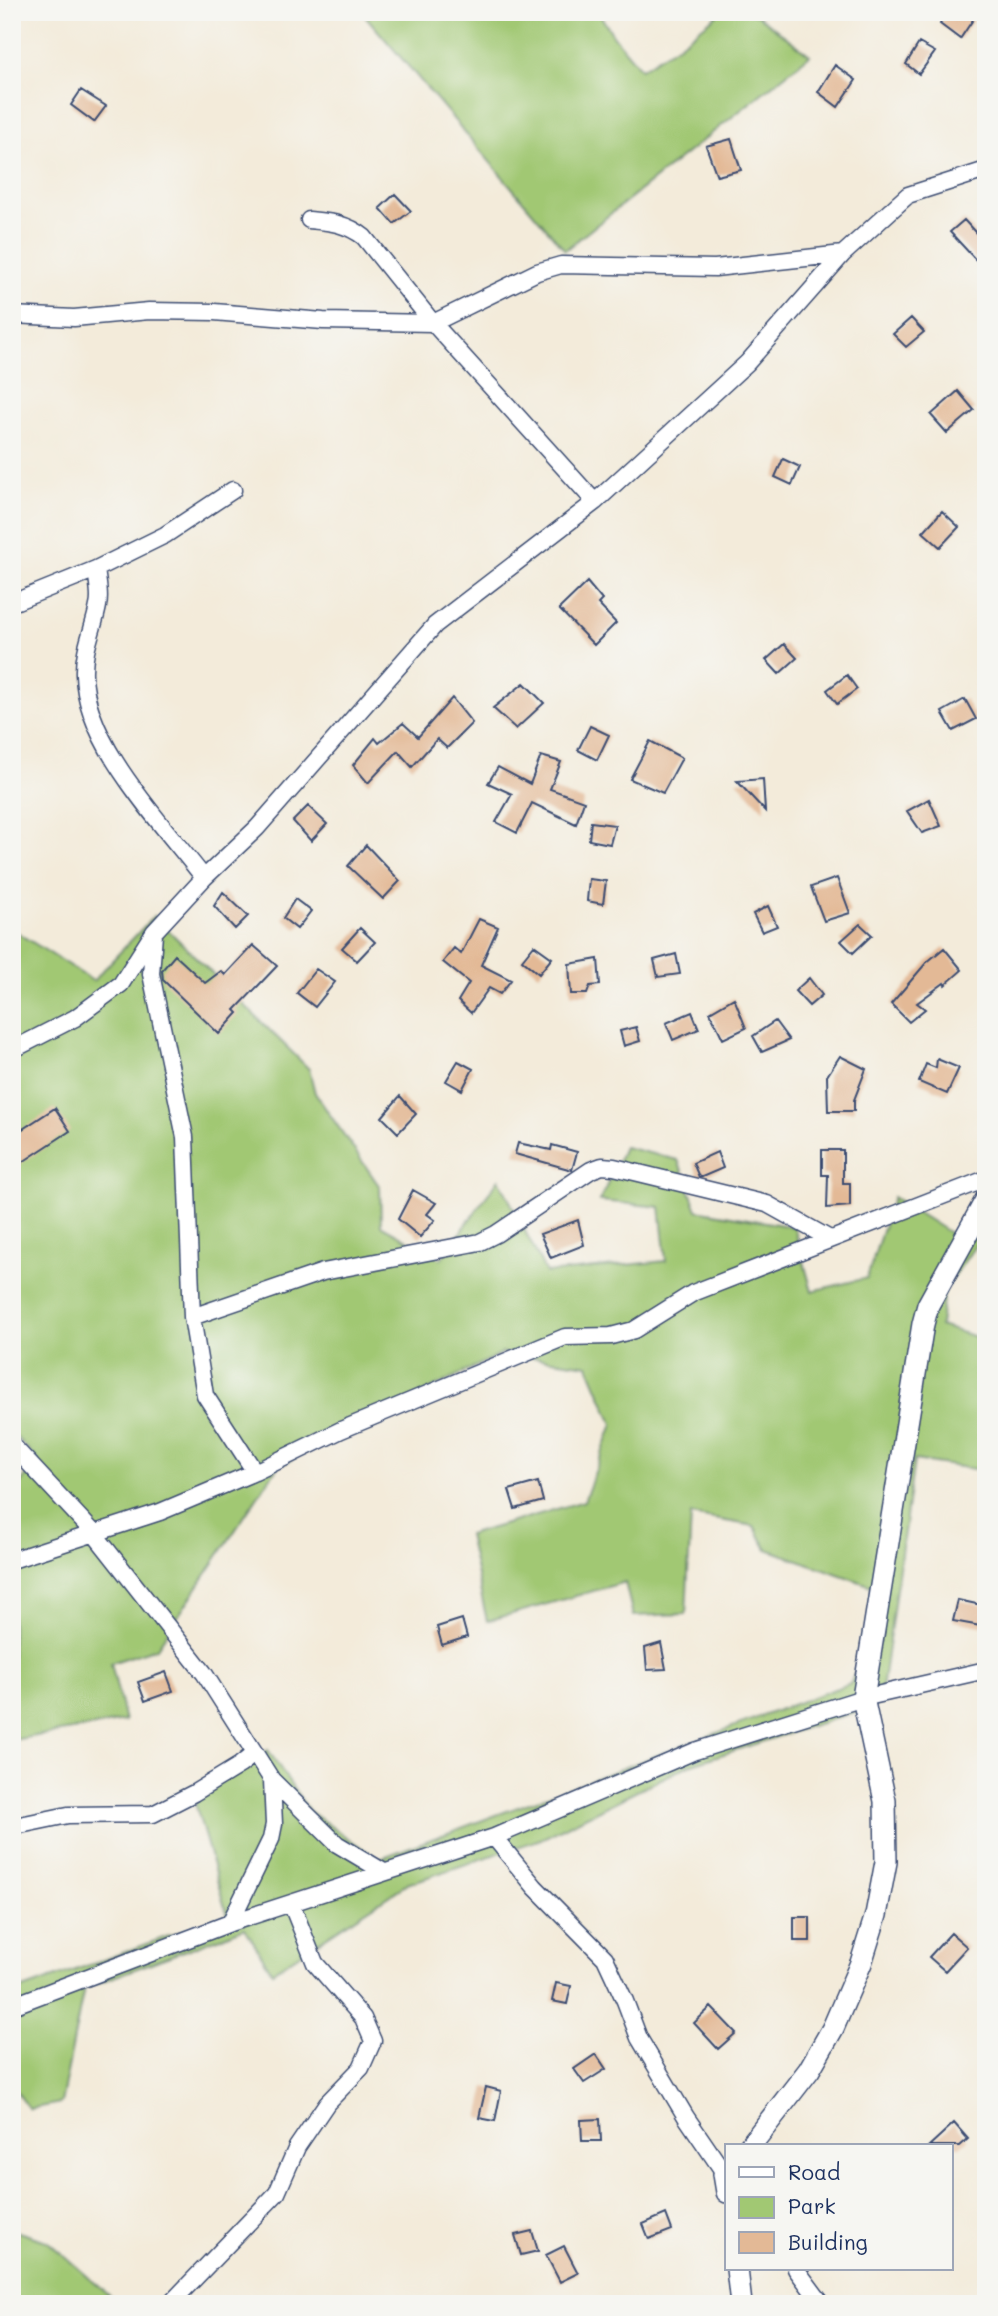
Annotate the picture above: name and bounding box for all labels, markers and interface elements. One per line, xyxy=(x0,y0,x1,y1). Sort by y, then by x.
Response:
legend xyxy=(725,2144,953,2270)
text: Road xyxy=(788,2158,840,2185)
text: Park xyxy=(788,2192,836,2219)
text: Building xyxy=(788,2228,868,2255)

